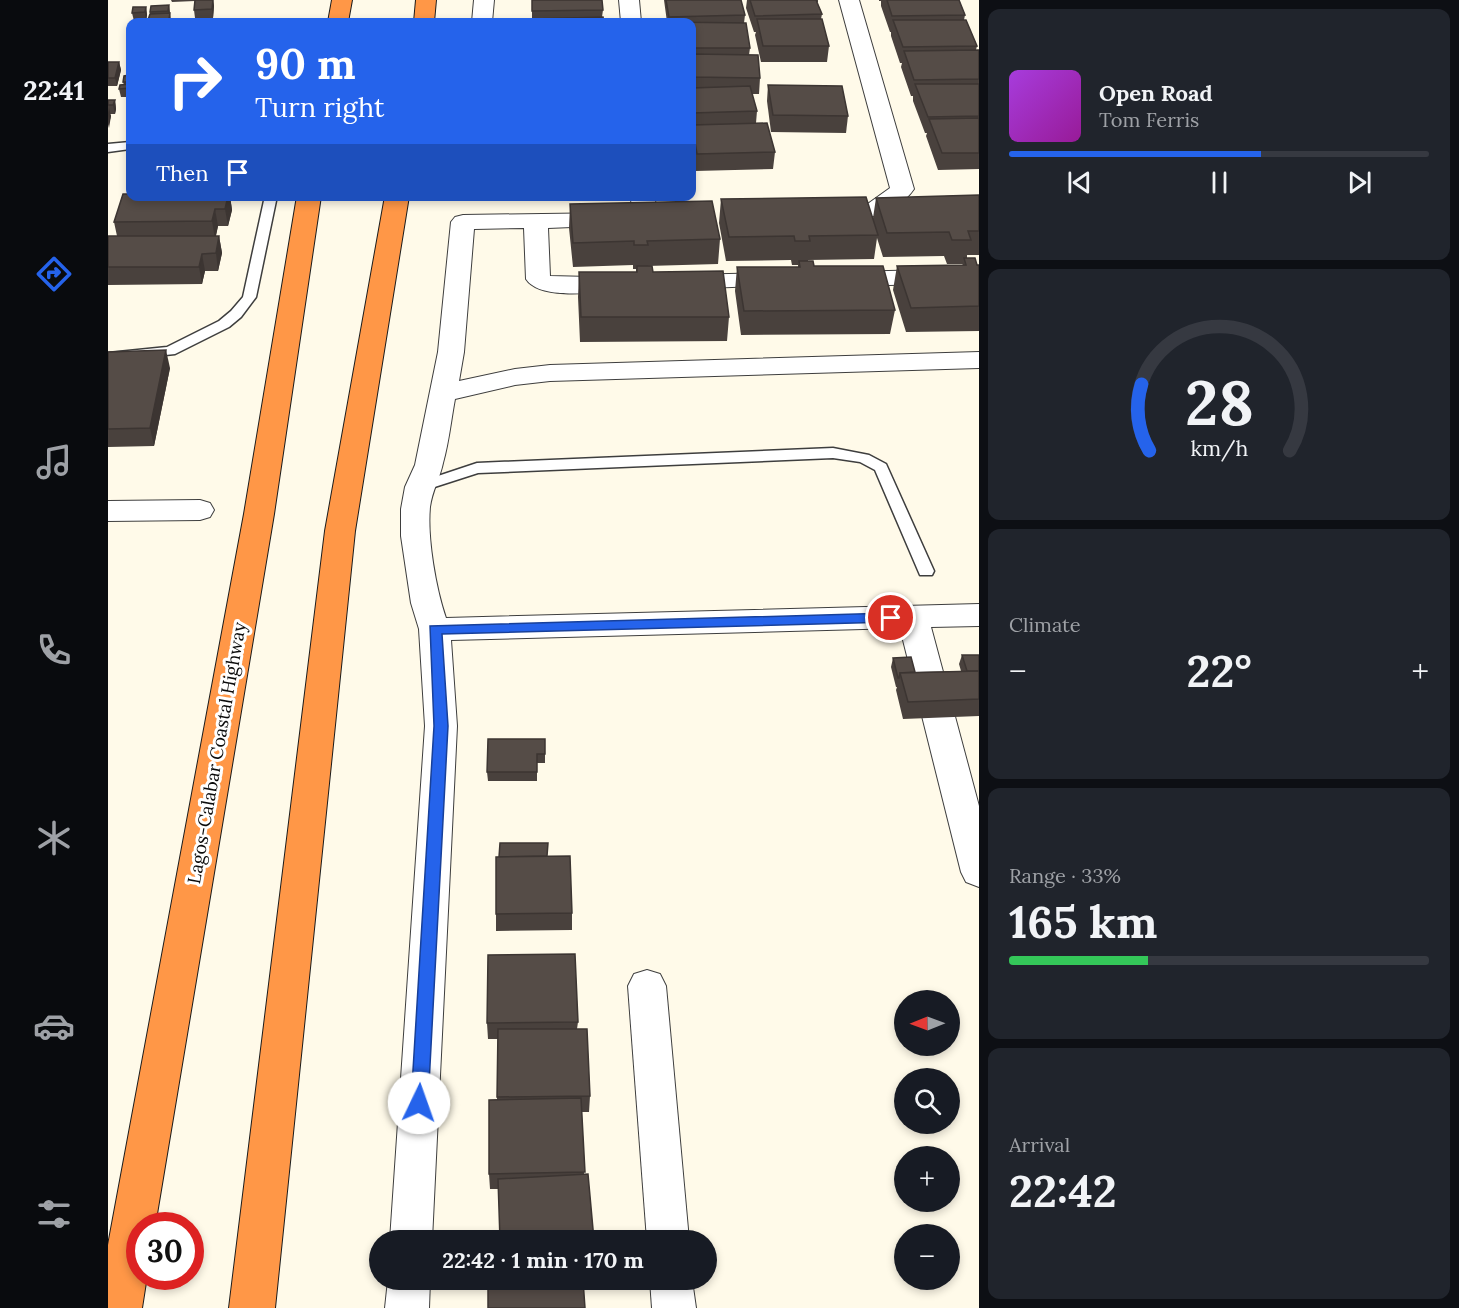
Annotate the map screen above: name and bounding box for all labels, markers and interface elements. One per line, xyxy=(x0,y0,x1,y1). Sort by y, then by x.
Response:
text: 90 m xyxy=(255,37,356,91)
icon: right xyxy=(156,42,234,120)
text: 22:41 xyxy=(23,73,85,107)
text: Open Road xyxy=(1099,79,1213,107)
text: Turn right xyxy=(255,90,384,124)
text: Tom Ferris xyxy=(1099,107,1199,132)
icon: arrive xyxy=(221,156,254,189)
text: Then xyxy=(156,159,209,187)
icon: previous xyxy=(1063,166,1096,199)
icon: pause xyxy=(1203,166,1236,199)
icon: next xyxy=(1343,166,1376,199)
icon: directions xyxy=(33,253,75,295)
text: 28 xyxy=(1185,362,1253,442)
text: km/h xyxy=(1190,435,1248,463)
icon: music xyxy=(33,441,75,483)
pin xyxy=(865,592,916,643)
icon: arrive xyxy=(874,601,907,634)
text: Climate xyxy=(1009,612,1081,637)
street label: Lagos-Calabar Coastal Highway xyxy=(182,620,251,886)
icon: phone xyxy=(33,629,75,671)
text: 22° xyxy=(1186,642,1252,699)
text: − xyxy=(1009,650,1027,692)
text: + xyxy=(1411,650,1429,692)
icon: climate xyxy=(33,817,75,859)
text: Range · 33% xyxy=(1009,863,1121,888)
text: 165 km xyxy=(1009,893,1157,950)
north arrow xyxy=(894,990,960,1056)
map controls xyxy=(894,990,960,1290)
icon: car xyxy=(33,1005,75,1047)
button: search xyxy=(894,1068,960,1134)
position arrow xyxy=(387,1071,451,1135)
text: Arrival xyxy=(1009,1132,1070,1157)
button: + xyxy=(894,1146,960,1212)
text: 22:42 xyxy=(1009,1162,1117,1219)
icon: filters xyxy=(33,1193,75,1235)
speed limit sign: 30 xyxy=(126,1212,204,1290)
button: − xyxy=(894,1224,960,1290)
text: 22:42 · 1 min · 170 m xyxy=(442,1246,644,1274)

